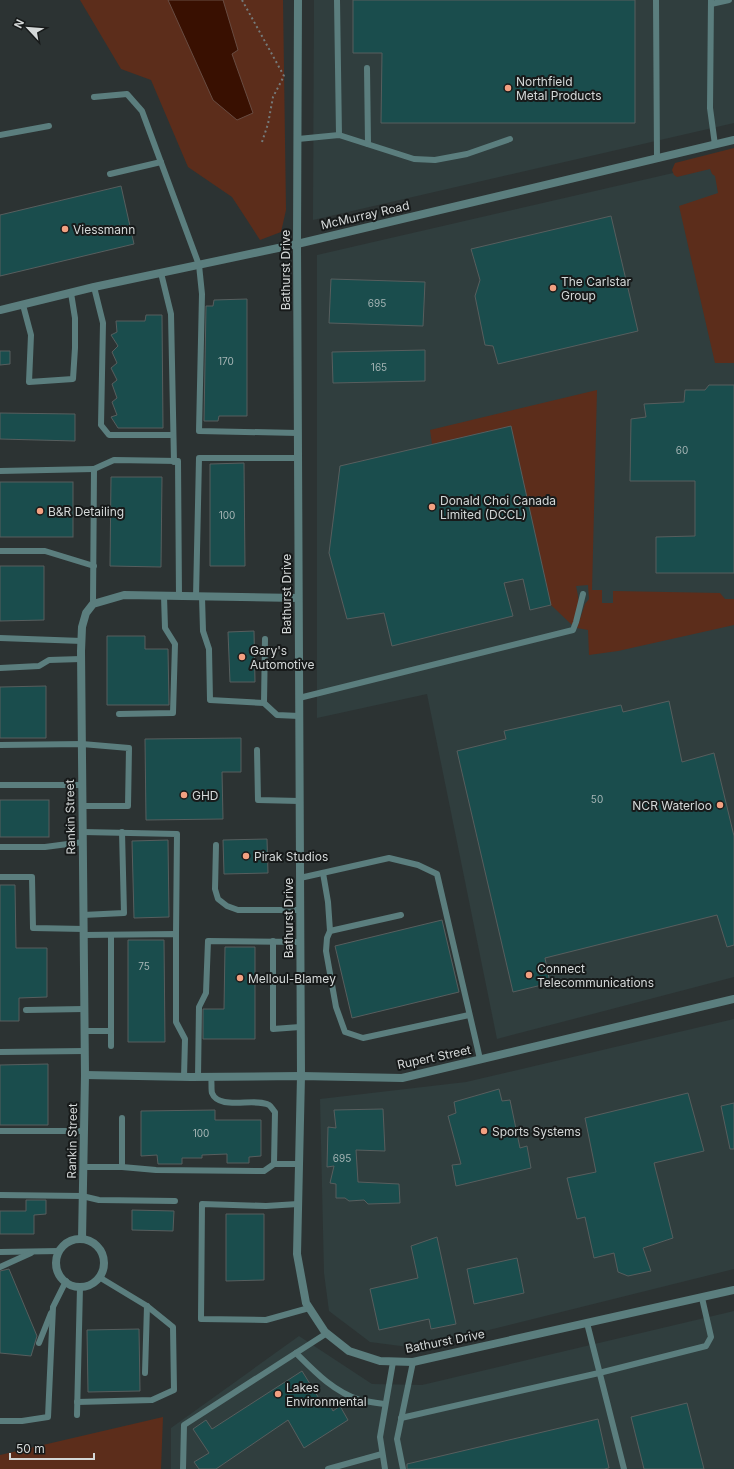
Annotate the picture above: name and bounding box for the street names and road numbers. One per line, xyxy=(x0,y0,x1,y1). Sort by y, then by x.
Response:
street label: McMurray Road xyxy=(319,198,411,232)
street label: Bathurst Drive xyxy=(278,230,293,310)
street label: Bathurst Drive xyxy=(279,554,294,634)
street label: Rankin Street xyxy=(62,779,78,855)
street label: Bathurst Drive xyxy=(281,878,296,958)
street label: Rupert Street xyxy=(396,1042,472,1072)
street label: Rankin Street xyxy=(64,1103,80,1179)
street label: Bathurst Drive xyxy=(404,1326,486,1356)

